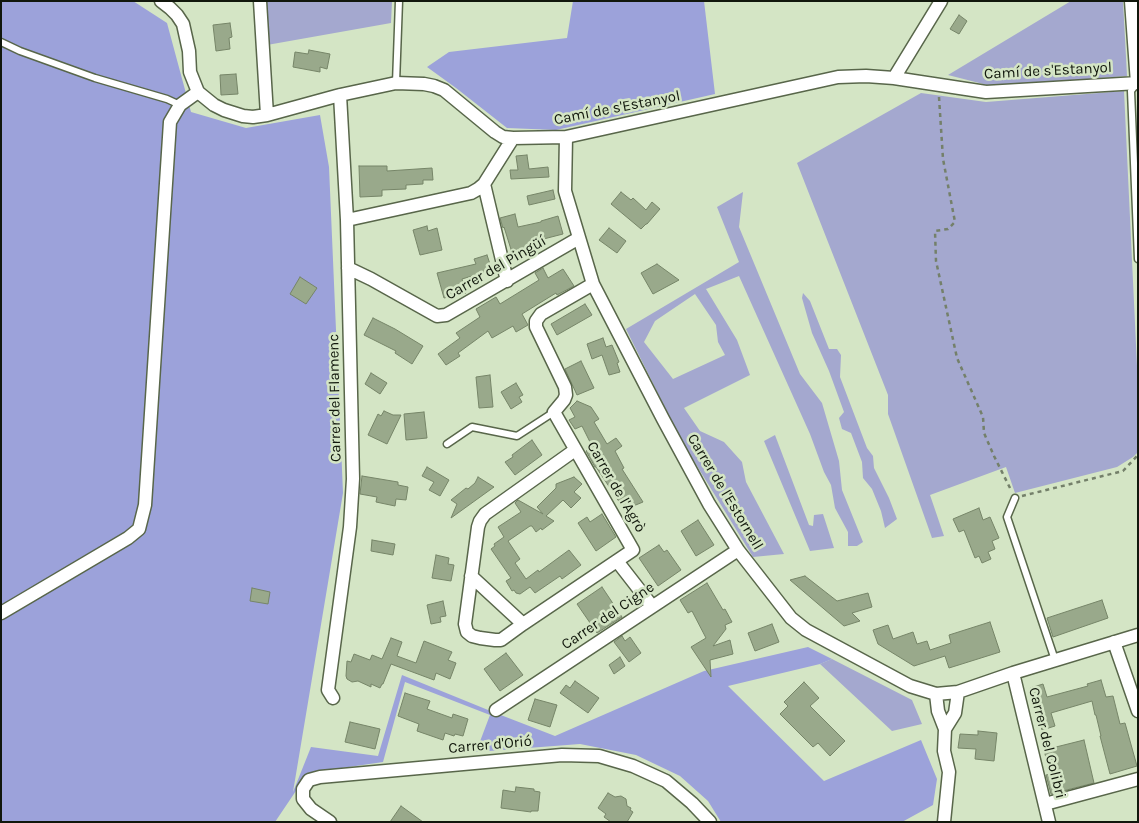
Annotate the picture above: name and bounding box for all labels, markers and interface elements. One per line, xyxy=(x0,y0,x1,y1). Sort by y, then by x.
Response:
street label: Camí de s'Estanyol xyxy=(984,59,1112,83)
street label: Camí de s'Estanyol xyxy=(552,87,682,129)
street label: Carrer del Pingüí xyxy=(442,232,550,304)
street label: Carrer del Flamenc xyxy=(325,334,345,462)
street label: Carrer de l'Estornell xyxy=(683,431,767,553)
street label: Carrer de l'Agrò xyxy=(583,438,649,536)
street label: Carrer del Cigne xyxy=(558,578,658,654)
street label: Carrer del Colibri xyxy=(1024,685,1070,801)
street label: Carrer d'Orió xyxy=(448,732,532,758)

